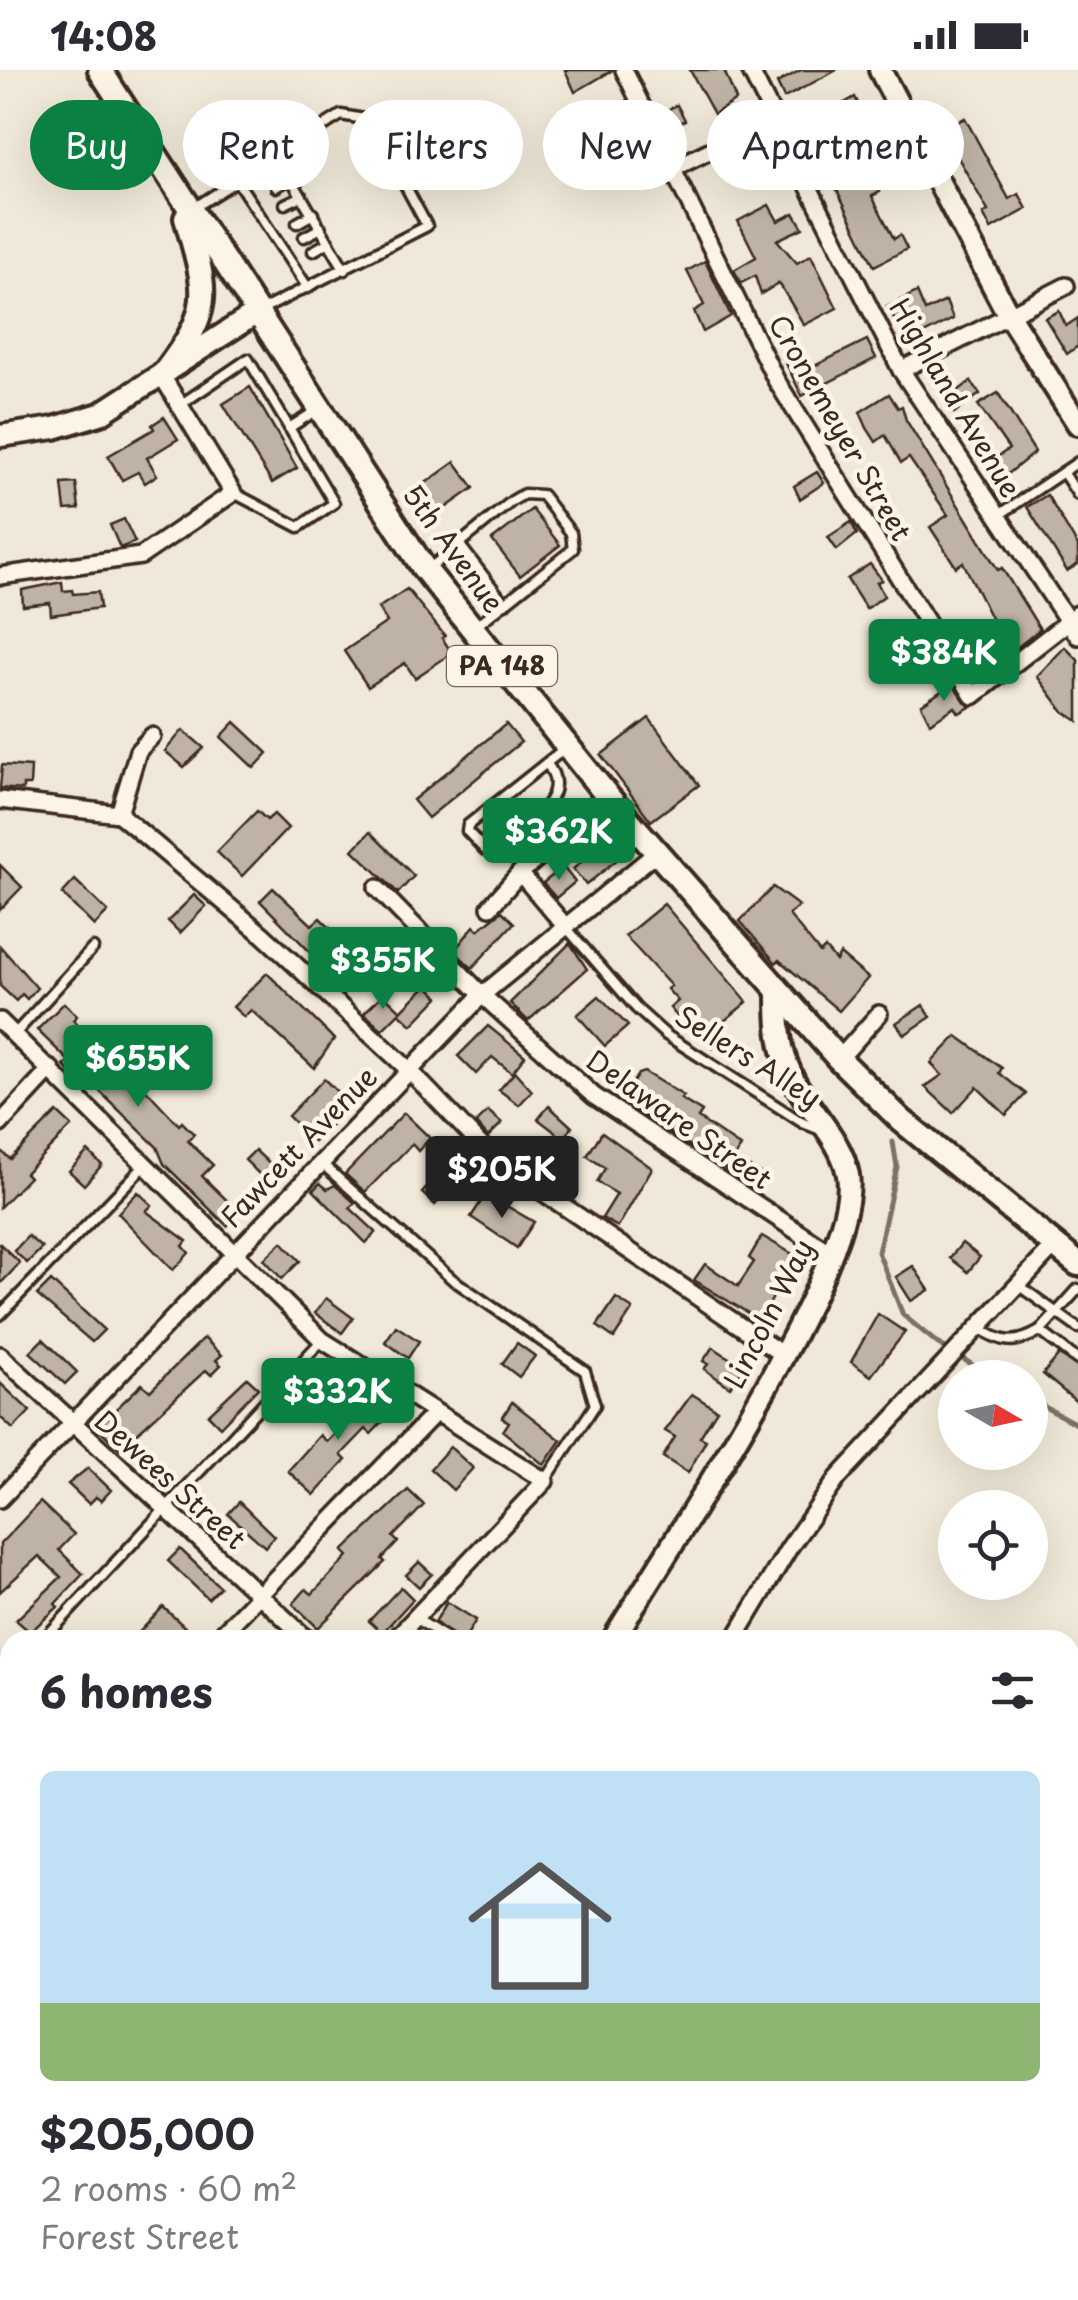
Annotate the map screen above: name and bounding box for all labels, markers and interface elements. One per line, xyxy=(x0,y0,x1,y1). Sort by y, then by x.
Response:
text: 14:08 xyxy=(50,7,157,64)
chip: Buy xyxy=(30,100,163,190)
chip: Rent xyxy=(183,100,329,190)
chip: Filters xyxy=(349,100,523,190)
chip: New xyxy=(543,100,687,190)
chip: Apartment xyxy=(707,100,964,190)
street label: Highland Avenue xyxy=(880,290,1033,505)
street label: Cronemeyer Street xyxy=(759,306,924,548)
street label: 5th Avenue xyxy=(393,475,516,621)
pin: $384K xyxy=(874,619,1014,704)
text: $384K xyxy=(891,627,997,675)
road number: PA 148 xyxy=(447,646,557,686)
pin: $362K xyxy=(489,798,629,883)
text: $362K xyxy=(505,806,613,854)
pin: $355K xyxy=(313,927,453,1012)
text: $355K xyxy=(330,935,436,983)
street label: Sellers Alley xyxy=(667,994,830,1118)
pin: $655K xyxy=(68,1025,208,1110)
text: $655K xyxy=(86,1033,190,1081)
street label: Delaware Street xyxy=(578,1039,782,1199)
street label: Fawcett Avenue xyxy=(210,1055,386,1236)
pin: $205K xyxy=(432,1136,572,1221)
text: $205K xyxy=(448,1144,556,1192)
street label: Lincoln Way xyxy=(712,1231,824,1396)
pin: $332K xyxy=(268,1358,408,1443)
north arrow xyxy=(938,1360,1048,1470)
map controls xyxy=(938,1360,1048,1600)
text: $332K xyxy=(283,1366,393,1414)
street label: Dewees Street xyxy=(86,1399,256,1559)
button: locate xyxy=(938,1490,1048,1600)
text: 6 homes xyxy=(40,1659,213,1722)
icon: filters xyxy=(985,1663,1040,1718)
icon: home xyxy=(450,1836,630,2016)
text: $205,000 xyxy=(40,2101,255,2164)
text: 2 rooms · 60 m² xyxy=(40,2164,297,2212)
text: Forest Street xyxy=(40,2212,239,2260)

